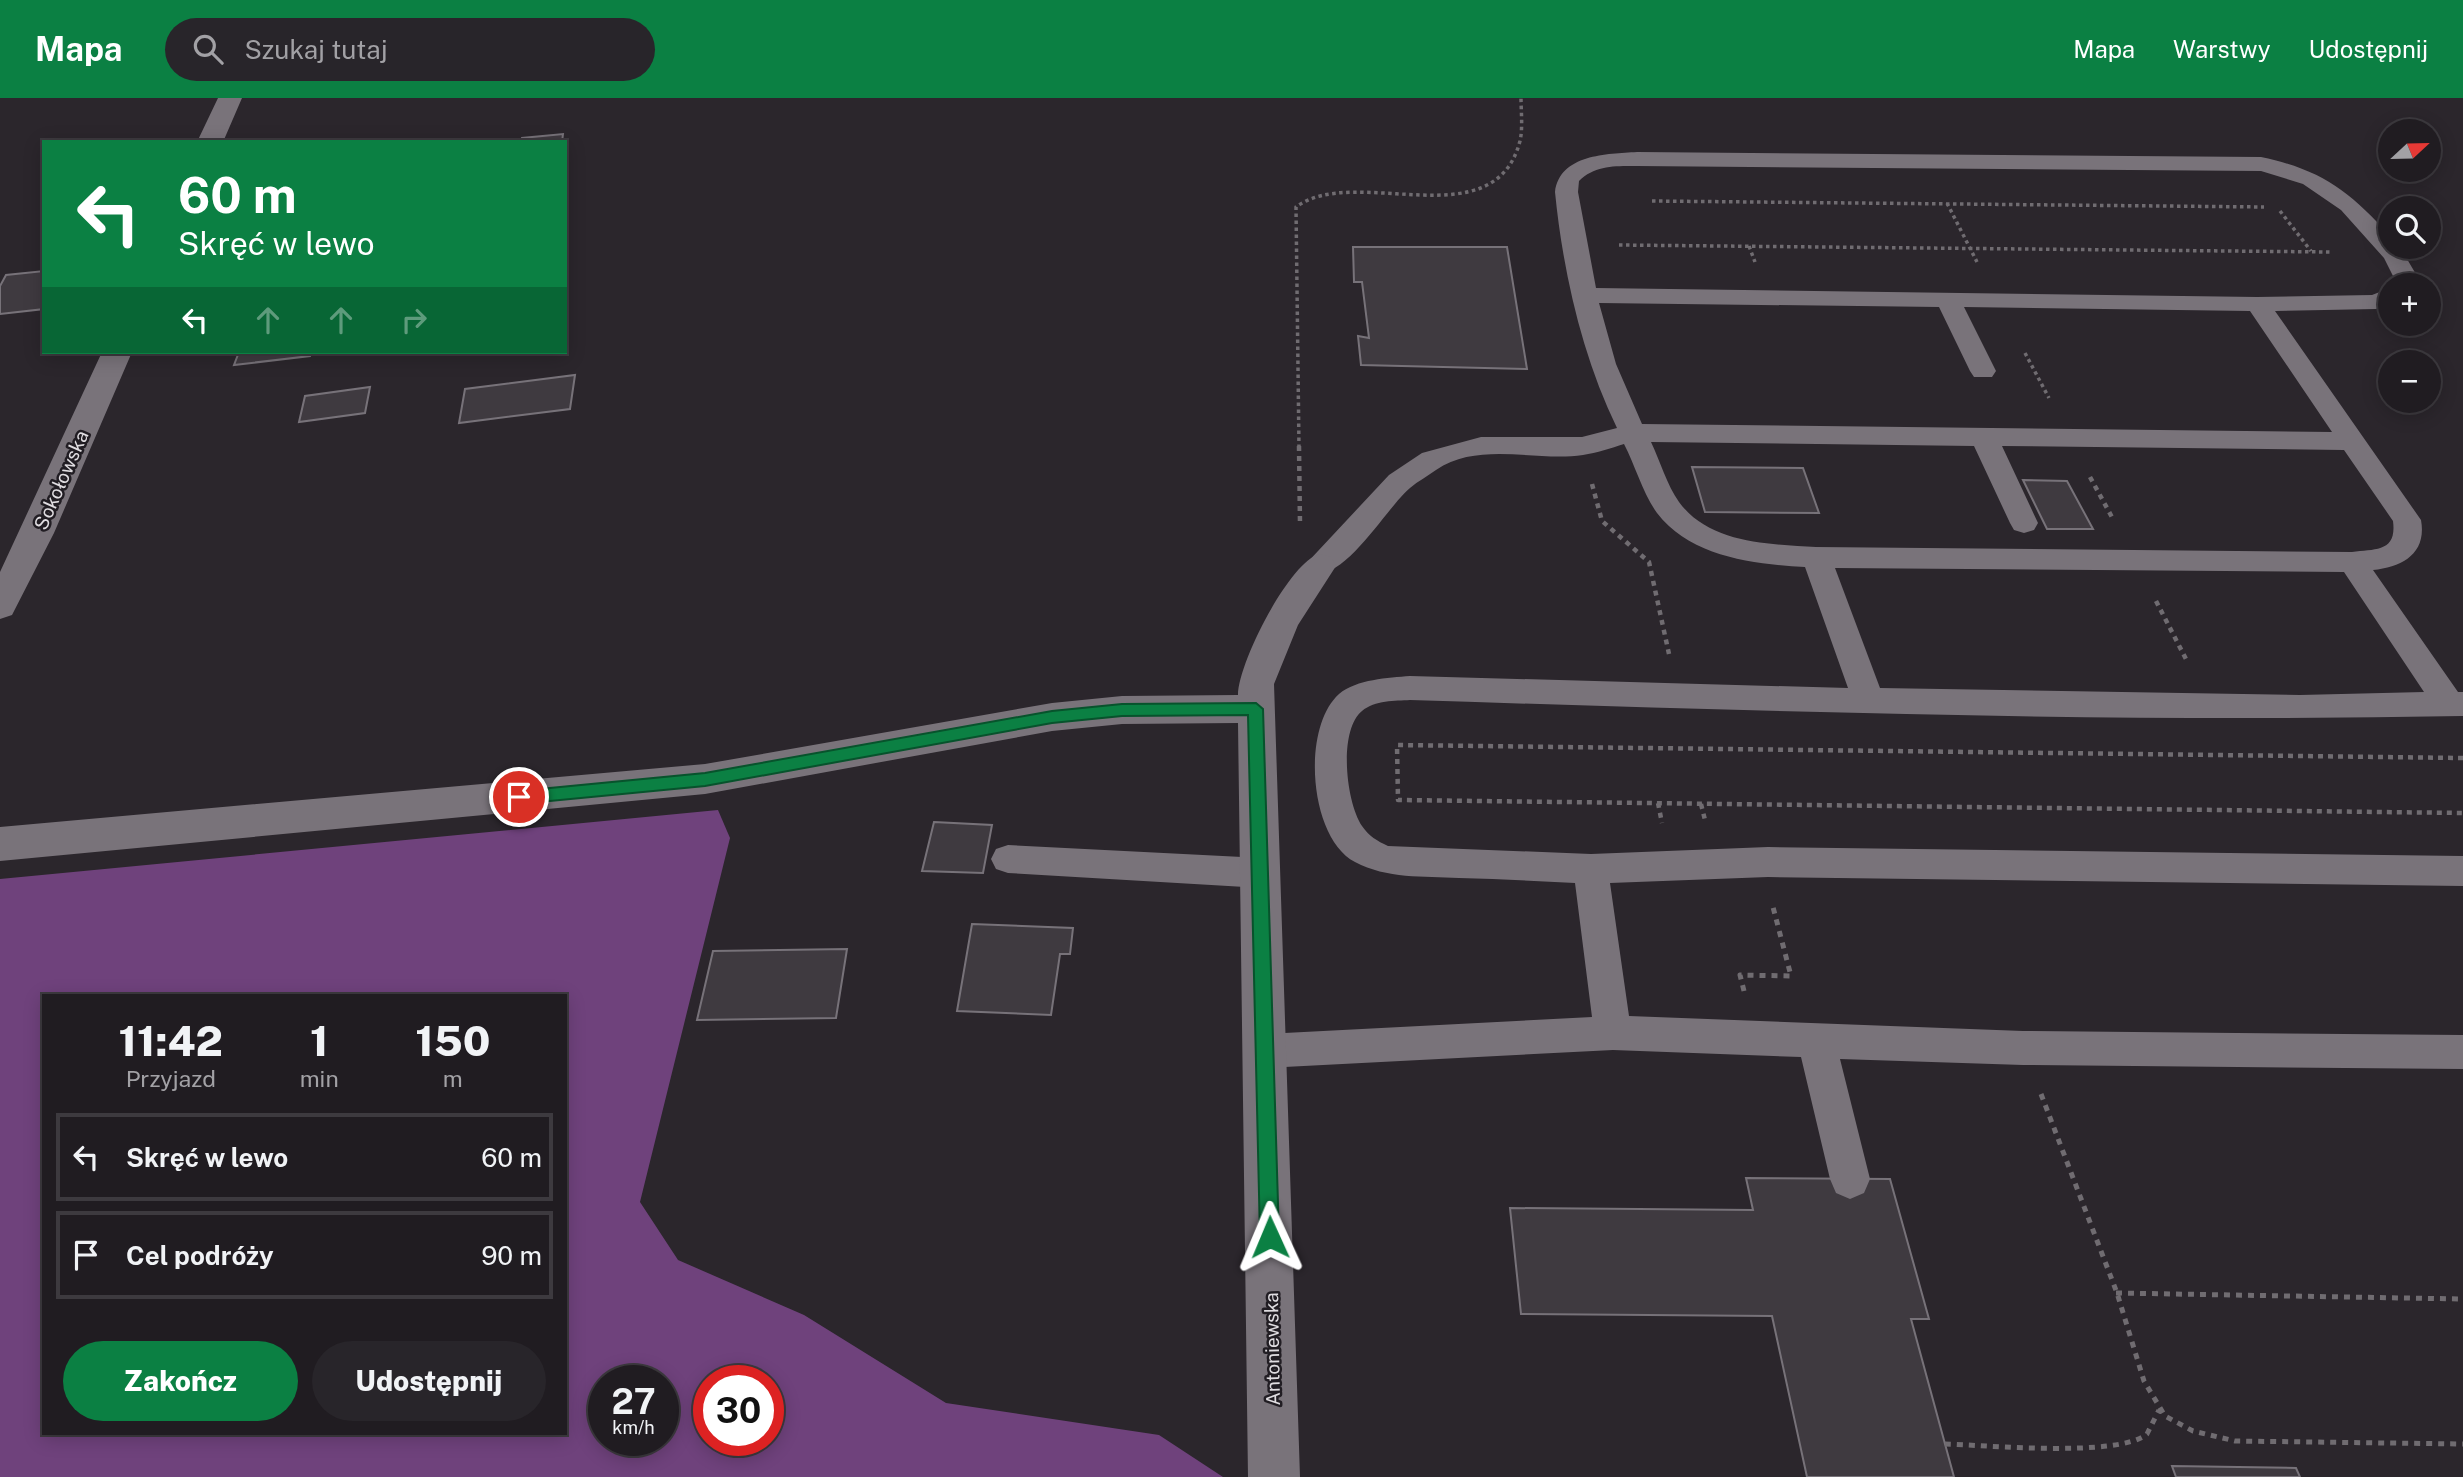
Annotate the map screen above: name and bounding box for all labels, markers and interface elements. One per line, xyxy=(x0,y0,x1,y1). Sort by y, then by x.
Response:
search box xyxy=(165,18,655,81)
text: Mapa xyxy=(35,30,123,68)
icon: search xyxy=(189,30,227,68)
text: Szukaj tutaj xyxy=(245,34,388,65)
text: Mapa xyxy=(2073,35,2135,63)
text: Warstwy xyxy=(2173,35,2271,63)
text: Udostępnij xyxy=(2309,35,2428,63)
north arrow xyxy=(2378,119,2441,182)
map controls xyxy=(2378,119,2441,413)
text: 60 m xyxy=(178,166,297,224)
icon: left xyxy=(63,168,154,259)
button: search xyxy=(2378,196,2441,259)
text: Skręć w lewo xyxy=(178,225,375,262)
button: + xyxy=(2378,273,2441,336)
icon: left xyxy=(176,301,214,339)
icon: ahead xyxy=(249,301,287,339)
icon: ahead xyxy=(322,301,360,339)
icon: right xyxy=(395,301,433,339)
button: − xyxy=(2378,350,2441,413)
street label: Sokołowska xyxy=(29,427,93,533)
pin xyxy=(489,767,549,827)
icon: arrive xyxy=(500,778,538,816)
text: 11:42 xyxy=(119,1016,223,1065)
text: 1 xyxy=(310,1016,328,1065)
text: 150 xyxy=(415,1016,490,1065)
text: Przyjazd xyxy=(126,1065,216,1092)
text: min xyxy=(300,1065,339,1092)
text: m xyxy=(443,1065,463,1092)
icon: left xyxy=(67,1138,105,1176)
text: Skręć w lewo xyxy=(126,1142,288,1173)
text: 60 m xyxy=(481,1142,542,1173)
position arrow xyxy=(1233,1200,1307,1274)
icon: arrive xyxy=(67,1236,105,1274)
text: Cel podróży xyxy=(126,1240,274,1271)
text: 90 m xyxy=(481,1240,542,1271)
street label: Antoniewska xyxy=(1260,1292,1284,1406)
button: Zakończ xyxy=(63,1341,298,1421)
button: Udostępnij xyxy=(312,1341,546,1421)
speed limit sign: 30 xyxy=(693,1365,784,1456)
text: 27 xyxy=(611,1381,656,1422)
text: km/h xyxy=(612,1417,655,1438)

